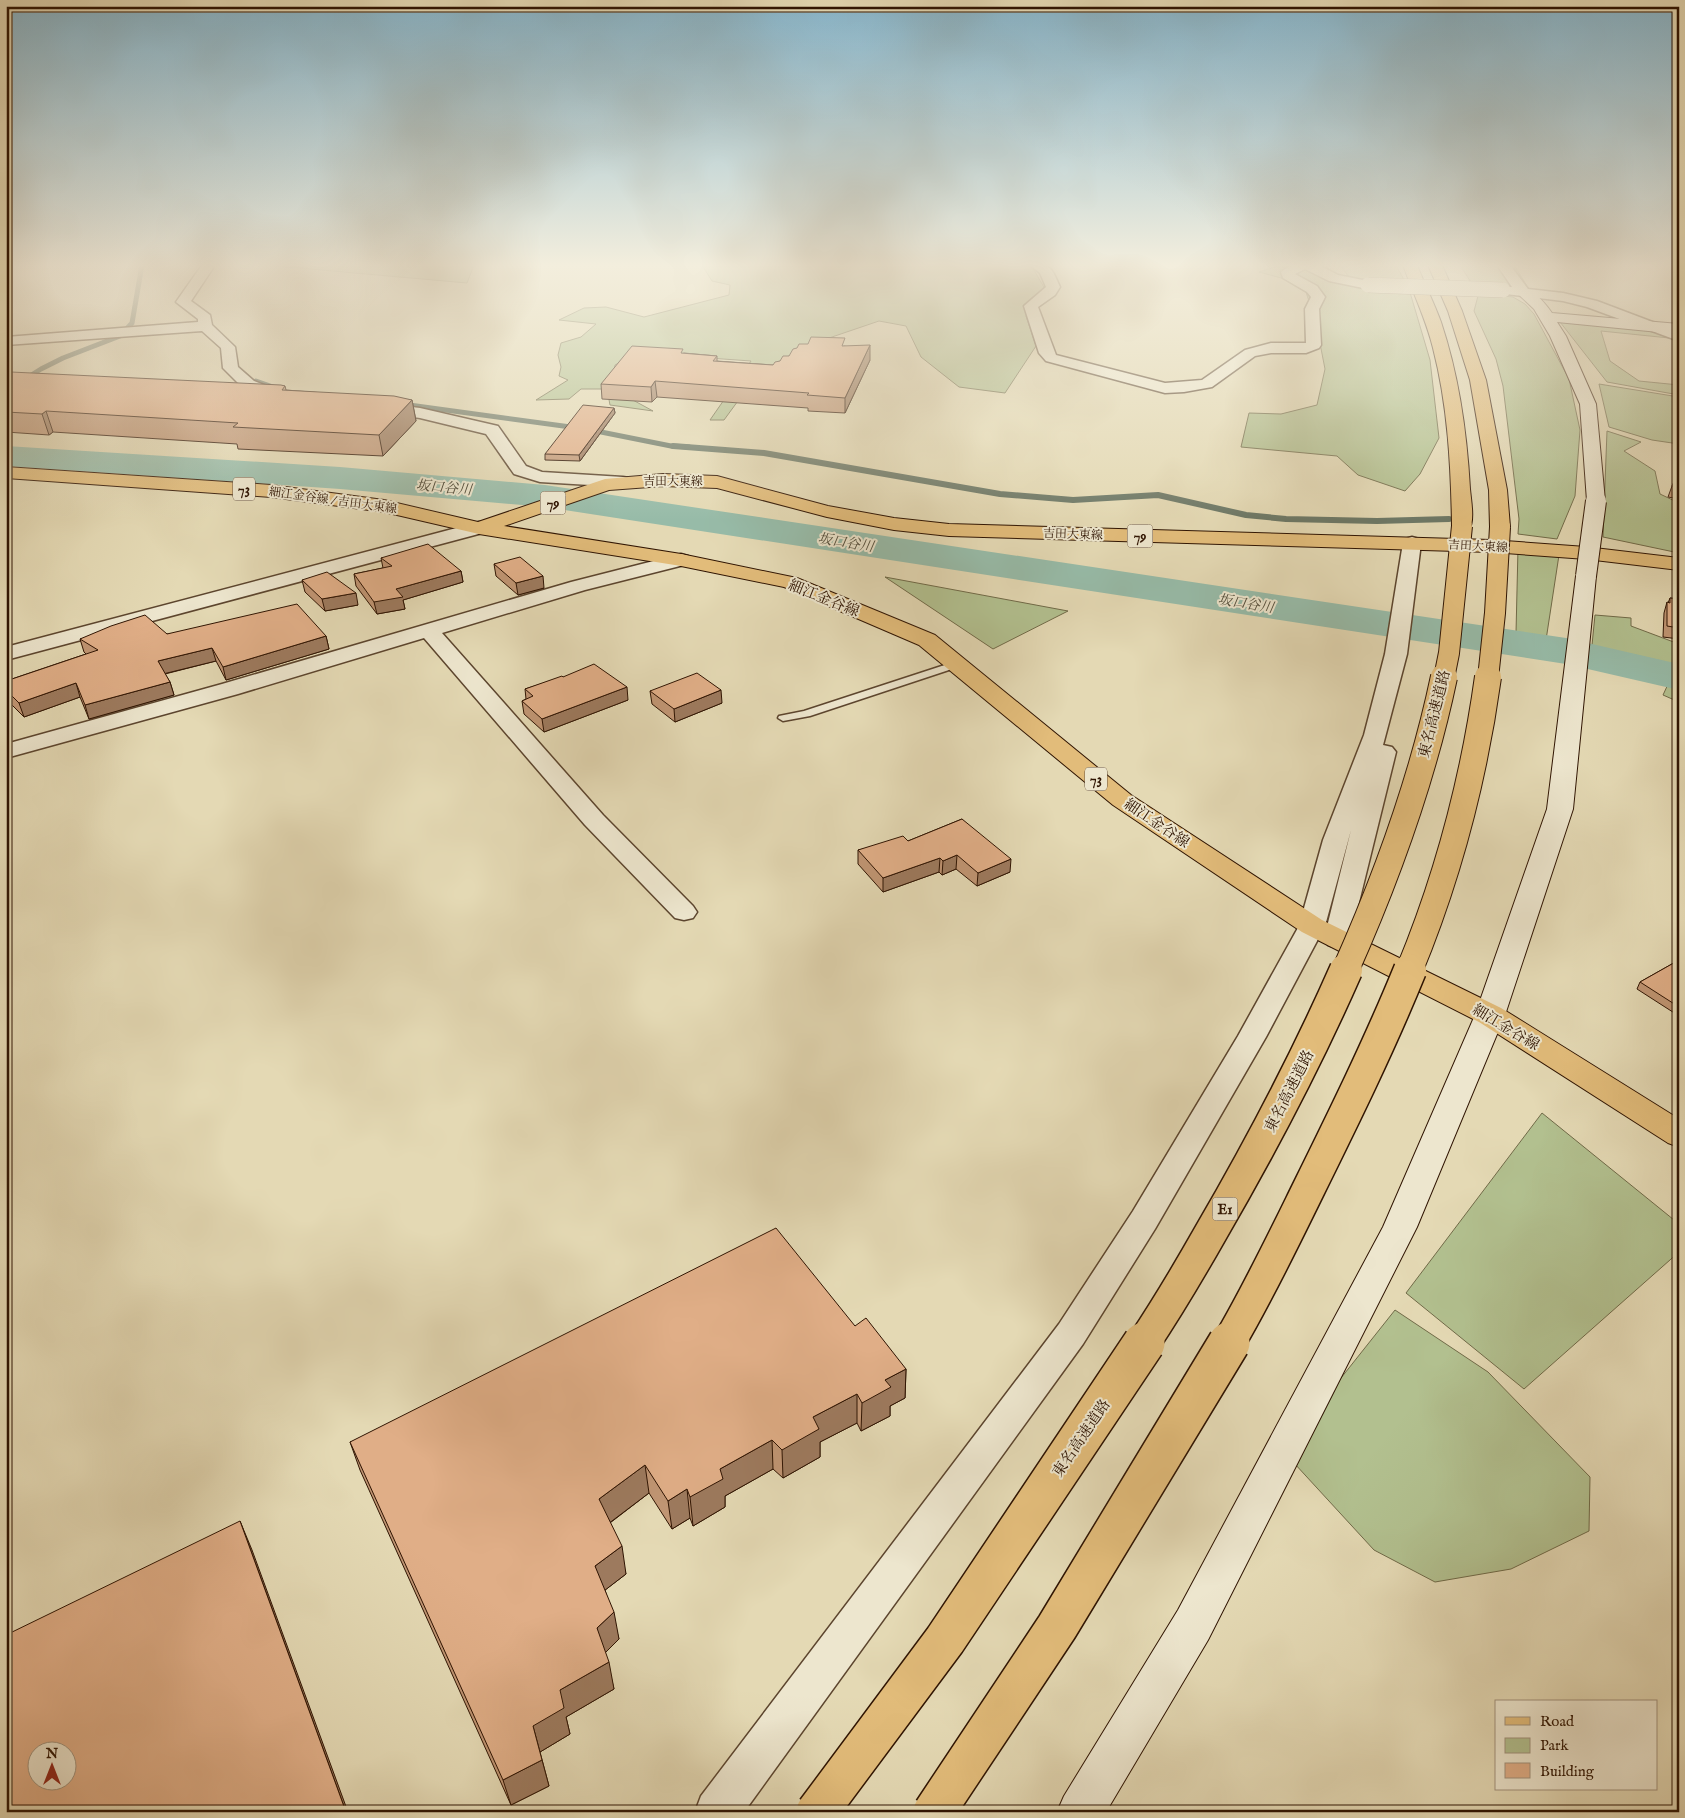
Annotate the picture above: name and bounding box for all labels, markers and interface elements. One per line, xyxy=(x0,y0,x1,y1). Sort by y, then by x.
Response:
street label: 吉田大東線 xyxy=(643,474,703,489)
water label: 坂口谷川 xyxy=(415,477,475,500)
road number: 73 xyxy=(233,478,255,500)
street label: 細江金谷線 / 吉田大東線 xyxy=(268,484,398,517)
road number: 79 xyxy=(540,492,566,514)
road number: 79 xyxy=(1128,524,1152,548)
street label: 吉田大東線 xyxy=(1043,526,1103,543)
water label: 坂口谷川 xyxy=(817,530,877,557)
street label: 吉田大東線 xyxy=(1448,537,1508,556)
street label: 細江金谷線 xyxy=(785,576,862,621)
water label: 坂口谷川 xyxy=(1217,591,1277,618)
street label: 東名高速道路 xyxy=(1414,668,1455,760)
road number: 73 xyxy=(1085,768,1107,791)
street label: 細江金谷線 xyxy=(1120,795,1193,852)
street label: 細江金谷線 xyxy=(1469,1000,1543,1055)
street label: 東名高速道路 xyxy=(1261,1047,1318,1136)
road number: E1 xyxy=(1212,1198,1238,1220)
street label: 東名高速道路 xyxy=(1048,1396,1114,1481)
legend xyxy=(1495,1700,1658,1790)
text: Road xyxy=(1540,1712,1575,1731)
text: Park xyxy=(1540,1736,1570,1755)
north arrow xyxy=(28,1740,78,1790)
text: N xyxy=(45,1745,58,1763)
text: Building xyxy=(1540,1762,1595,1781)

